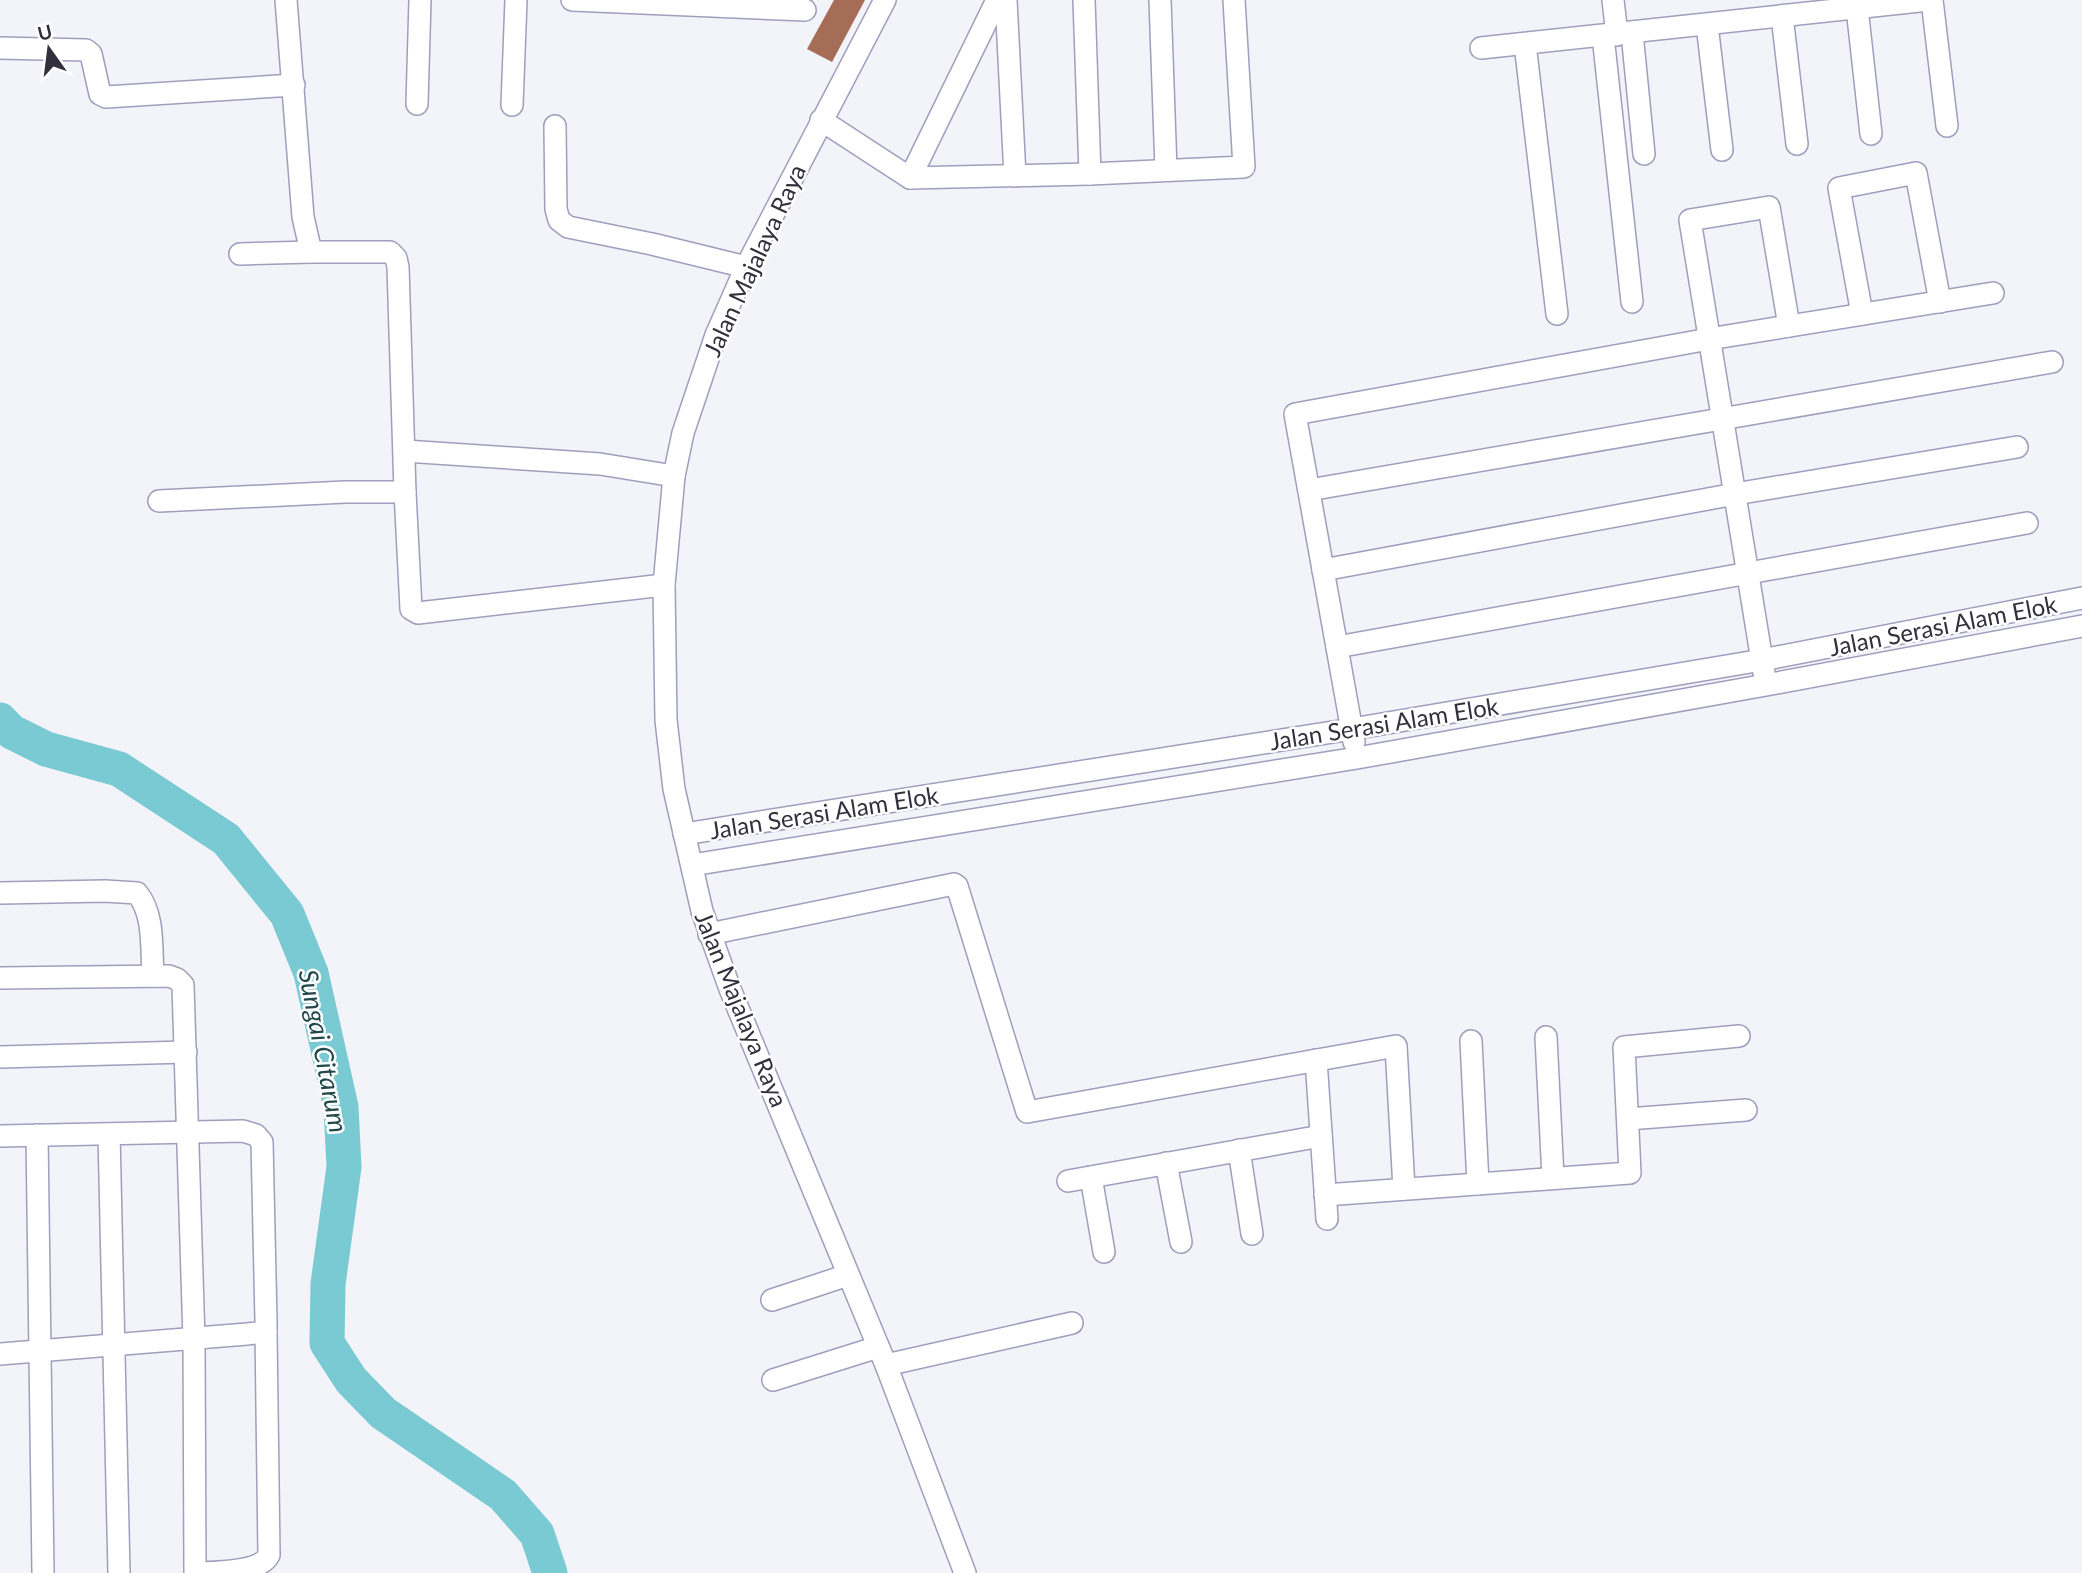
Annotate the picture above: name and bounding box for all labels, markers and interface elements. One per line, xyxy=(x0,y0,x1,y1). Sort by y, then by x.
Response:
north arrow xyxy=(14,14,84,84)
text: U xyxy=(35,19,54,45)
street label: Jalan Majalaya Raya xyxy=(697,159,811,361)
street label: Jalan Serasi Alam Elok xyxy=(1827,589,2060,661)
street label: Jalan Serasi Alam Elok xyxy=(1268,690,1501,755)
street label: Jalan Serasi Alam Elok xyxy=(708,779,941,844)
street label: Jalan Majalaya Raya xyxy=(690,907,794,1111)
water label: Sungai Citarum xyxy=(292,967,356,1135)

